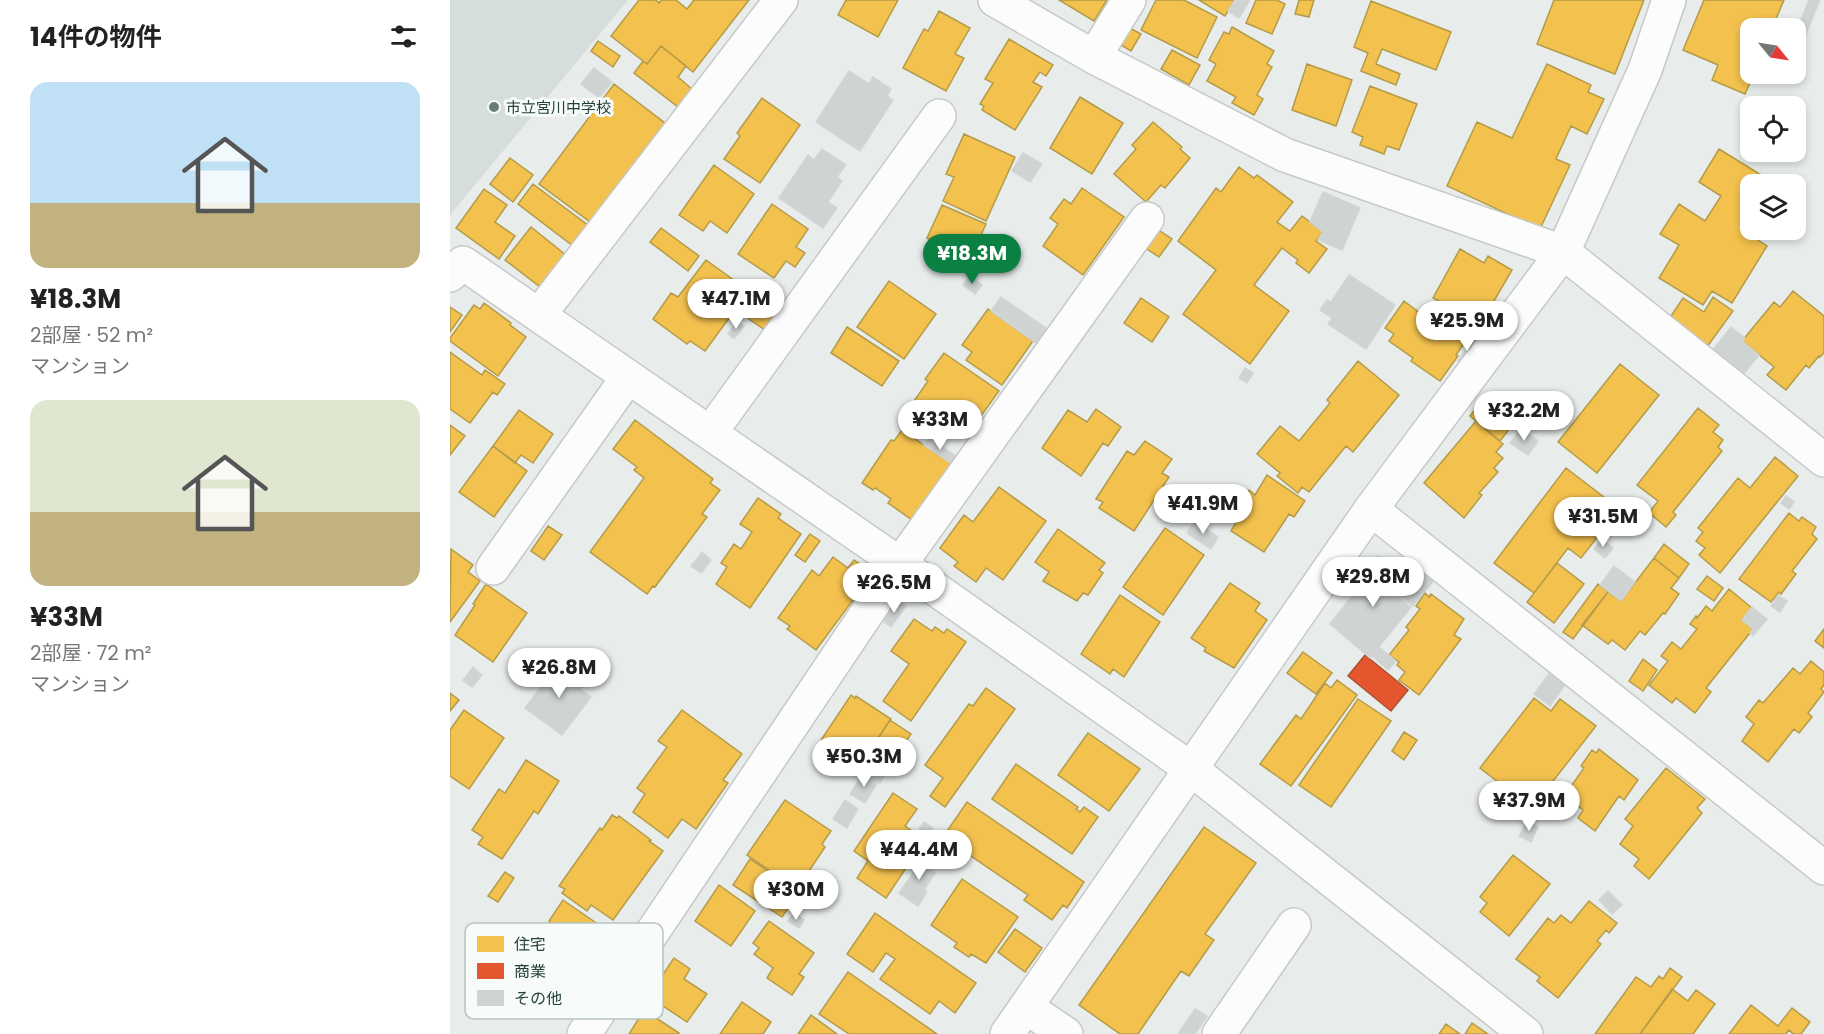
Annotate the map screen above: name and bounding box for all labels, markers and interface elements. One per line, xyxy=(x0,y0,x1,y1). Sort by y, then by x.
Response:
north arrow xyxy=(1740,18,1806,84)
map controls xyxy=(1740,18,1806,240)
text: 14件の物件 xyxy=(30,19,161,55)
icon: filters xyxy=(387,20,420,53)
button: locate xyxy=(1740,96,1806,162)
place label: 市立宮川中学校 xyxy=(506,97,611,118)
marker: 市立宮川中学校 xyxy=(487,100,501,114)
icon: home xyxy=(171,121,279,229)
button: layers xyxy=(1740,174,1806,240)
pin: ¥18.3M xyxy=(923,234,1021,285)
text: ¥18.3M xyxy=(937,239,1007,267)
pin: ¥47.1M xyxy=(687,279,785,330)
text: ¥18.3M xyxy=(30,281,121,317)
text: ¥47.1M xyxy=(701,284,771,312)
pin: ¥25.9M xyxy=(1418,301,1516,352)
text: ¥25.9M xyxy=(1430,306,1504,334)
text: 2部屋 · 52 m² xyxy=(30,321,153,349)
text: マンション xyxy=(30,352,130,380)
pin: ¥32.2M xyxy=(1475,391,1573,442)
text: ¥32.2M xyxy=(1488,396,1560,424)
pin: ¥33M xyxy=(904,400,976,451)
text: ¥33M xyxy=(912,405,968,433)
icon: home xyxy=(171,439,279,547)
pin: ¥41.9M xyxy=(1154,484,1252,535)
text: ¥41.9M xyxy=(1168,489,1238,517)
pin: ¥31.5M xyxy=(1554,497,1652,548)
text: ¥31.5M xyxy=(1568,502,1638,530)
pin: ¥29.8M xyxy=(1324,557,1422,608)
text: ¥29.8M xyxy=(1336,562,1410,590)
pin: ¥26.5M xyxy=(845,563,943,614)
text: ¥26.5M xyxy=(857,568,931,596)
text: ¥33M xyxy=(30,599,103,635)
text: 2部屋 · 72 m² xyxy=(30,639,151,667)
pin: ¥26.8M xyxy=(510,648,608,699)
text: ¥26.8M xyxy=(522,653,596,681)
text: マンション xyxy=(30,670,130,698)
pin: ¥50.3M xyxy=(815,737,913,788)
text: ¥50.3M xyxy=(826,742,902,770)
pin: ¥37.9M xyxy=(1480,781,1578,832)
text: ¥37.9M xyxy=(1493,786,1565,814)
pin: ¥44.4M xyxy=(870,830,968,881)
text: ¥44.4M xyxy=(880,835,958,863)
pin: ¥30M xyxy=(760,870,832,921)
text: ¥30M xyxy=(768,875,824,903)
legend xyxy=(465,923,663,1019)
text: 住宅 xyxy=(514,933,546,956)
text: 商業 xyxy=(514,960,546,983)
text: その他 xyxy=(514,987,562,1010)

